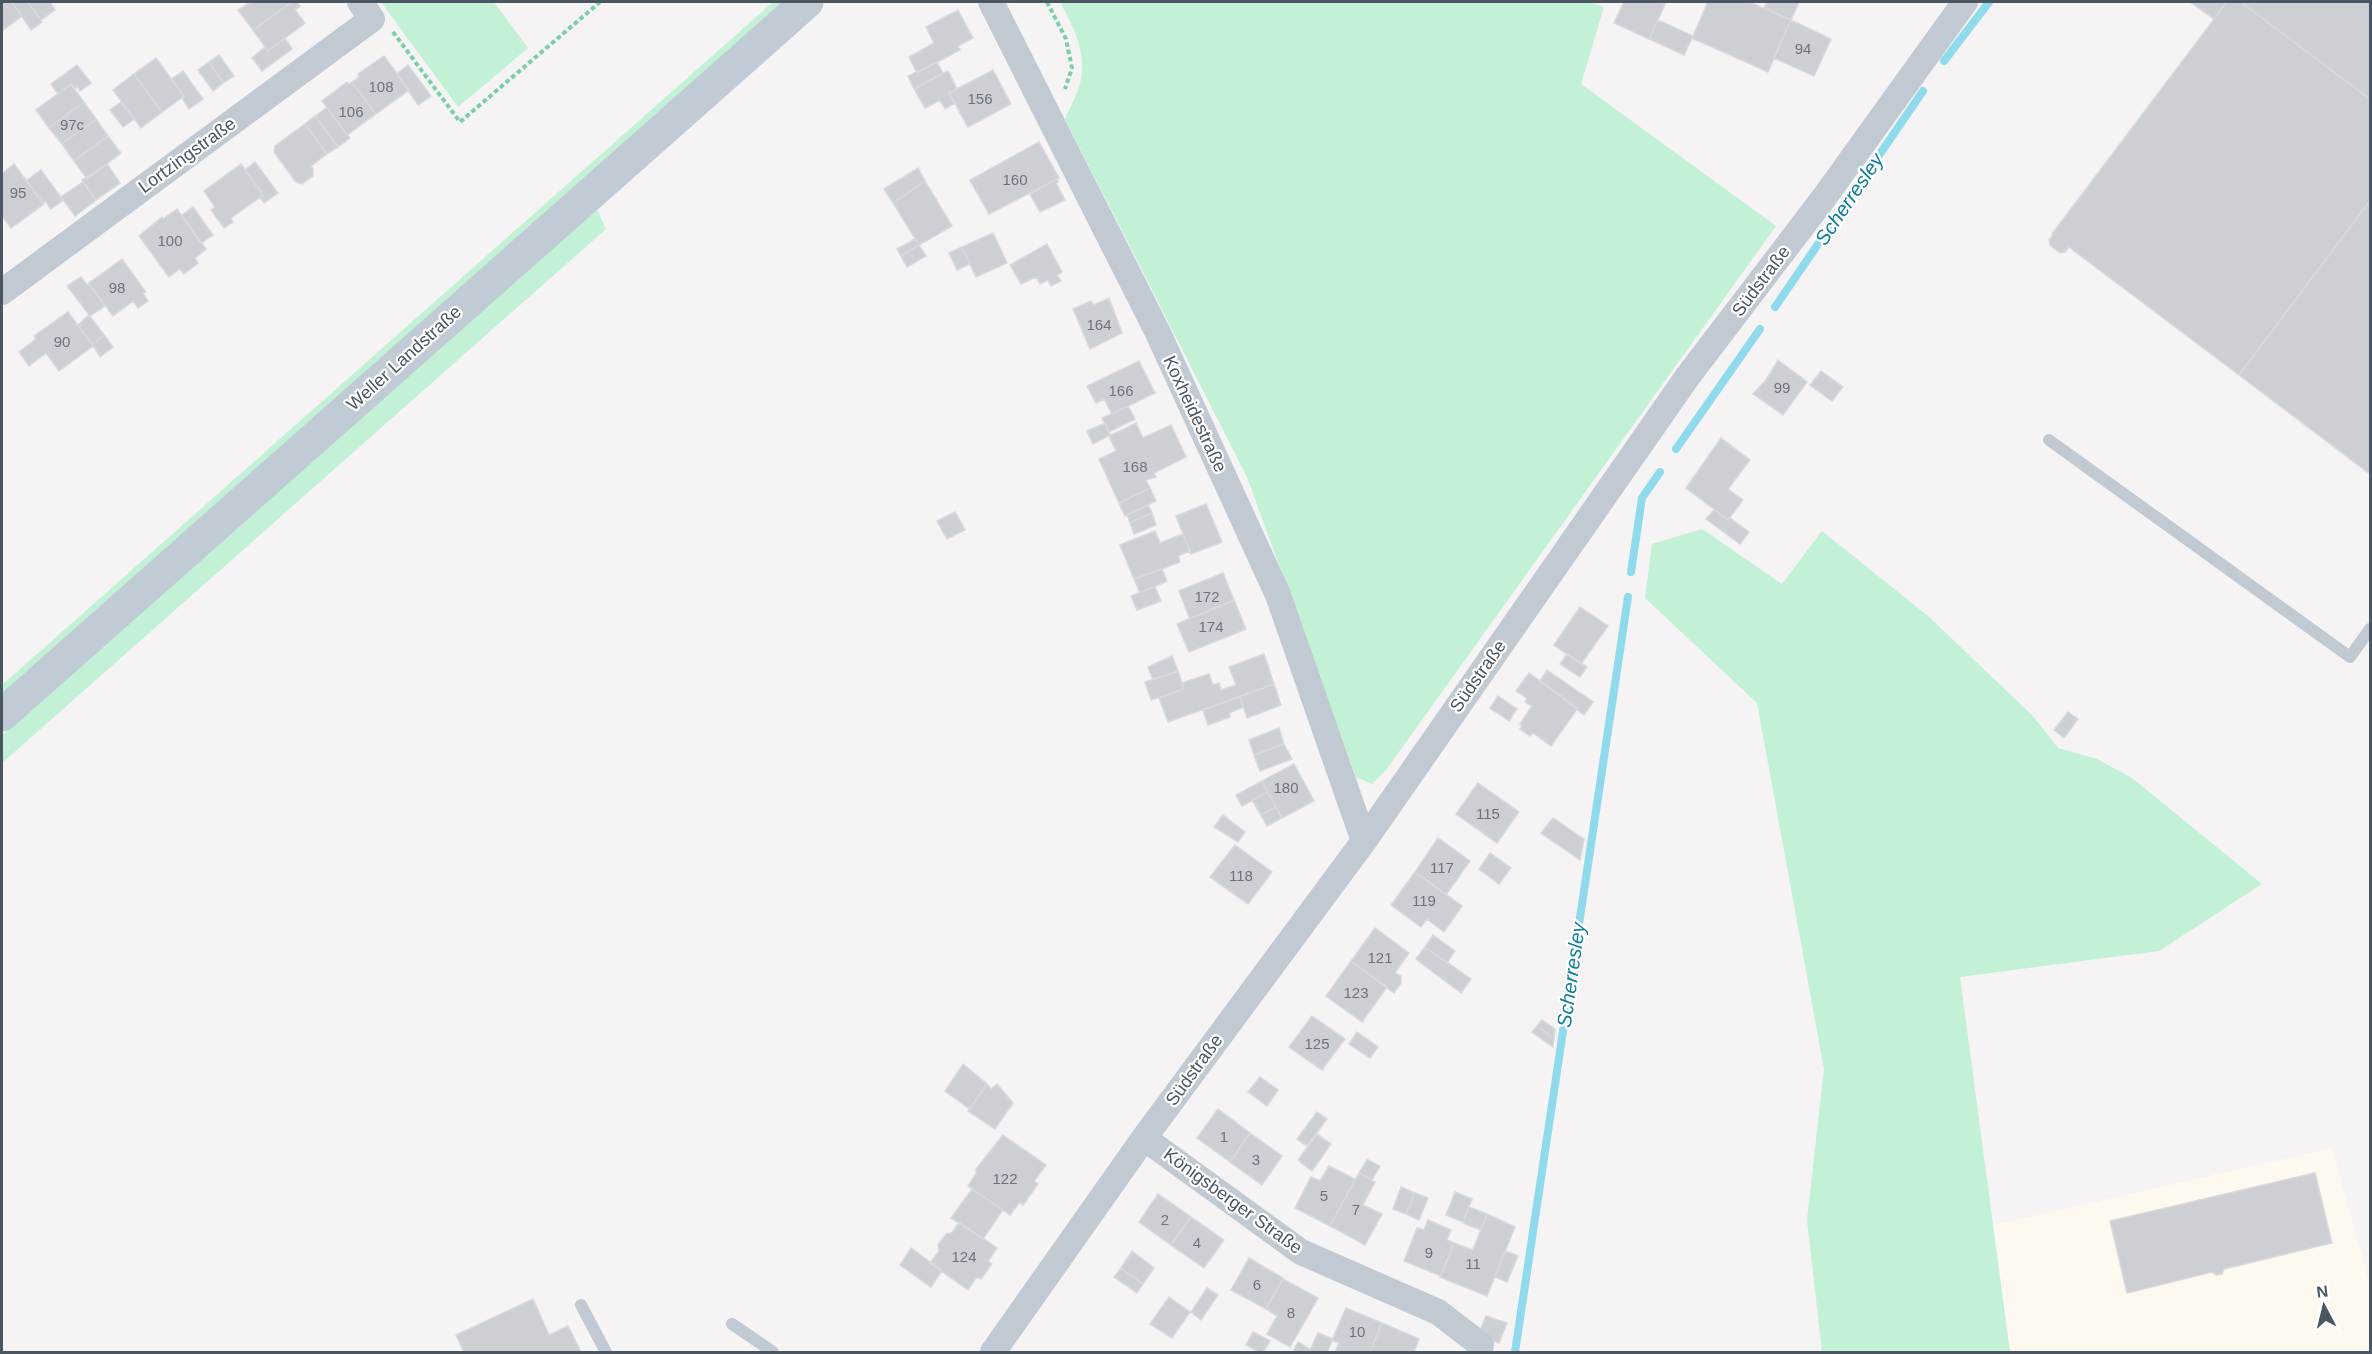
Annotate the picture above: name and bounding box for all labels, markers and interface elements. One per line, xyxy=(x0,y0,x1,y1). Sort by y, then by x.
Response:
house number: 94 xyxy=(1795,40,1811,57)
house number: 108 xyxy=(368,78,394,95)
house number: 156 xyxy=(967,90,993,107)
house number: 106 xyxy=(338,103,364,120)
street label: Lortzingstraße xyxy=(135,113,239,197)
house number: 97c xyxy=(60,116,85,133)
water label: Scherresley xyxy=(1810,148,1888,249)
house number: 160 xyxy=(1002,171,1028,188)
house number: 95 xyxy=(10,184,26,201)
house number: 100 xyxy=(157,232,183,249)
street label: Südstraße xyxy=(1728,242,1794,320)
house number: 98 xyxy=(109,279,125,296)
street label: Weller Landstraße xyxy=(343,301,465,415)
house number: 164 xyxy=(1086,316,1112,333)
house number: 90 xyxy=(54,333,70,350)
street label: Koxheidestraße xyxy=(1159,353,1231,475)
house number: 99 xyxy=(1774,379,1790,396)
house number: 166 xyxy=(1108,382,1134,399)
house number: 168 xyxy=(1122,458,1148,475)
house number: 172 xyxy=(1194,588,1220,605)
house number: 174 xyxy=(1198,618,1224,635)
street label: Südstraße xyxy=(1446,636,1510,716)
house number: 180 xyxy=(1273,779,1299,796)
house number: 115 xyxy=(1476,805,1500,822)
house number: 117 xyxy=(1430,859,1454,876)
house number: 118 xyxy=(1229,867,1253,884)
house number: 119 xyxy=(1412,892,1436,909)
water label: Scherresley xyxy=(1553,920,1589,1029)
house number: 121 xyxy=(1367,949,1393,966)
house number: 123 xyxy=(1343,984,1369,1001)
street label: Südstraße xyxy=(1162,1031,1226,1109)
house number: 125 xyxy=(1304,1035,1330,1052)
house number: 1 xyxy=(1220,1128,1228,1145)
street label: Königsberger Straße xyxy=(1160,1144,1306,1258)
house number: 3 xyxy=(1252,1151,1260,1168)
house number: 122 xyxy=(992,1170,1018,1187)
house number: 5 xyxy=(1320,1187,1328,1204)
house number: 7 xyxy=(1352,1201,1360,1218)
house number: 2 xyxy=(1161,1211,1169,1228)
house number: 4 xyxy=(1193,1234,1201,1251)
house number: 9 xyxy=(1425,1244,1433,1261)
house number: 124 xyxy=(951,1248,977,1265)
house number: 11 xyxy=(1465,1255,1481,1272)
house number: 6 xyxy=(1253,1276,1261,1293)
north arrow xyxy=(2294,1276,2354,1336)
text: N xyxy=(2315,1282,2329,1301)
house number: 8 xyxy=(1287,1304,1295,1321)
house number: 10 xyxy=(1349,1323,1365,1340)

